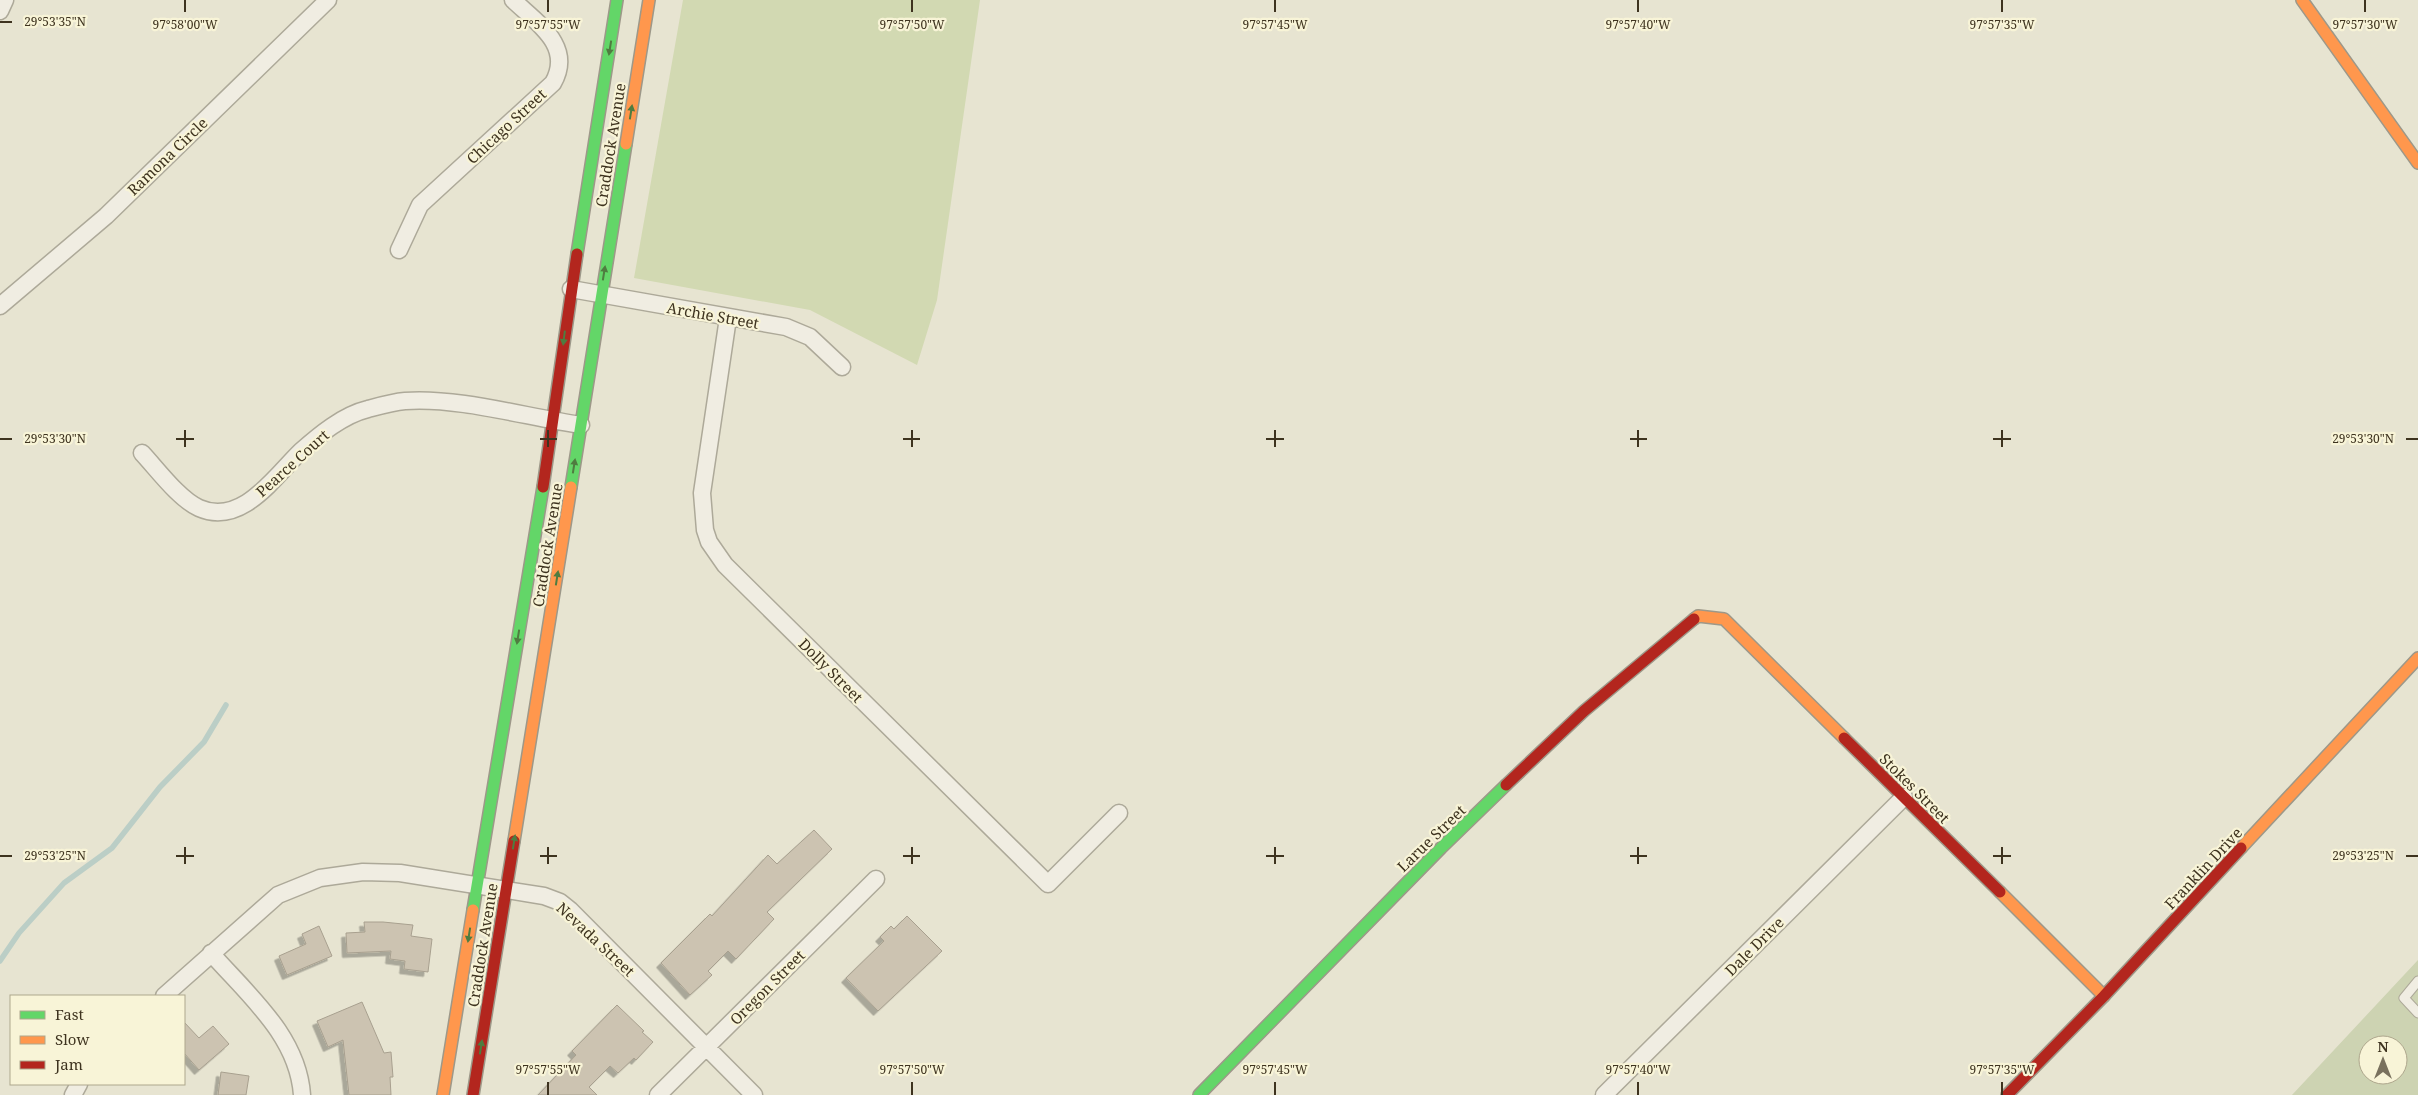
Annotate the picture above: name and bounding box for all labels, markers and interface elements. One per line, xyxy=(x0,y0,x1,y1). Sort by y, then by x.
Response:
text: 29°53'35"N xyxy=(24,13,86,30)
text: 97°58'00"W xyxy=(152,16,218,33)
text: 97°57'55"W xyxy=(515,16,581,33)
text: 97°57'50"W xyxy=(879,16,945,33)
text: 97°57'45"W xyxy=(1242,16,1308,33)
text: 97°57'40"W xyxy=(1605,16,1671,33)
text: 97°57'35"W xyxy=(1969,16,2035,33)
text: 97°57'30"W xyxy=(2332,16,2398,33)
one-way arrow xyxy=(605,40,613,56)
street label: Craddock Avenue xyxy=(590,82,630,208)
street label: Chicago Street xyxy=(462,84,550,168)
one-way arrow xyxy=(627,104,635,120)
street label: Ramona Circle xyxy=(123,113,211,199)
one-way arrow xyxy=(601,264,609,280)
street label: Archie Street xyxy=(665,297,761,333)
one-way arrow xyxy=(560,330,568,346)
street label: Pearce Court xyxy=(251,425,333,501)
text: 29°53'30"N xyxy=(24,430,86,447)
text: 29°53'30"N xyxy=(2332,430,2394,447)
one-way arrow xyxy=(571,458,579,474)
street label: Craddock Avenue xyxy=(527,482,567,608)
one-way arrow xyxy=(553,570,561,586)
one-way arrow xyxy=(514,629,522,645)
street label: Dolly Street xyxy=(795,634,867,706)
street label: Stokes Street xyxy=(1876,749,1954,827)
street label: Larue Street xyxy=(1392,800,1470,876)
street label: Franklin Drive xyxy=(2160,823,2246,913)
one-way arrow xyxy=(510,834,518,850)
text: 29°53'25"N xyxy=(24,847,86,864)
text: 29°53'25"N xyxy=(2332,847,2394,864)
street label: Craddock Avenue xyxy=(462,882,502,1008)
street label: Nevada Street xyxy=(553,898,639,980)
street label: Dale Drive xyxy=(1720,912,1788,980)
one-way arrow xyxy=(464,927,472,943)
street label: Oregon Street xyxy=(725,945,809,1029)
legend xyxy=(10,995,185,1085)
text: Fast xyxy=(55,1004,84,1024)
text: Slow xyxy=(55,1029,89,1049)
north arrow xyxy=(2358,1035,2408,1085)
text: N xyxy=(2377,1037,2389,1056)
one-way arrow xyxy=(477,1039,485,1055)
text: Jam xyxy=(54,1054,83,1074)
text: 97°57'55"W xyxy=(515,1061,581,1078)
text: 97°57'50"W xyxy=(879,1061,945,1078)
text: 97°57'45"W xyxy=(1242,1061,1308,1078)
text: 97°57'40"W xyxy=(1605,1061,1671,1078)
text: 97°57'35"W xyxy=(1969,1061,2035,1078)

